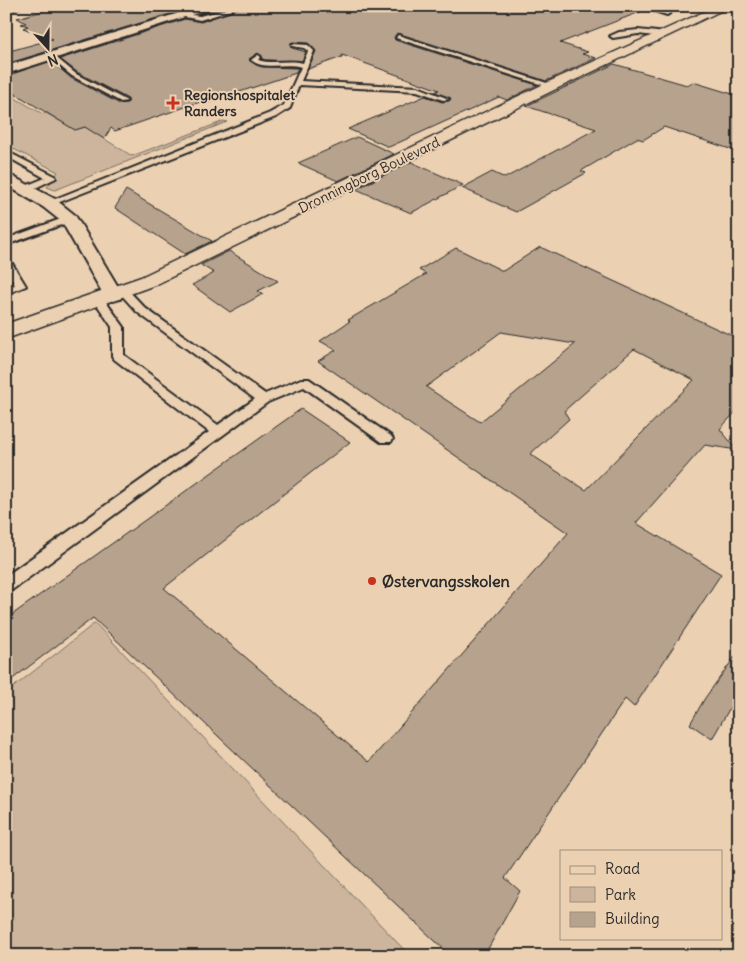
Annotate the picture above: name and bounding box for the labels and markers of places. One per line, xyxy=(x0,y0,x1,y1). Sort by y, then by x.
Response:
place label: Regionshospitalet Randers xyxy=(184,86,295,120)
marker: Regionshospitalet Randers xyxy=(166,96,180,110)
place label: Østervangsskolen xyxy=(382,571,510,592)
marker: Østervangsskolen xyxy=(366,575,378,587)

